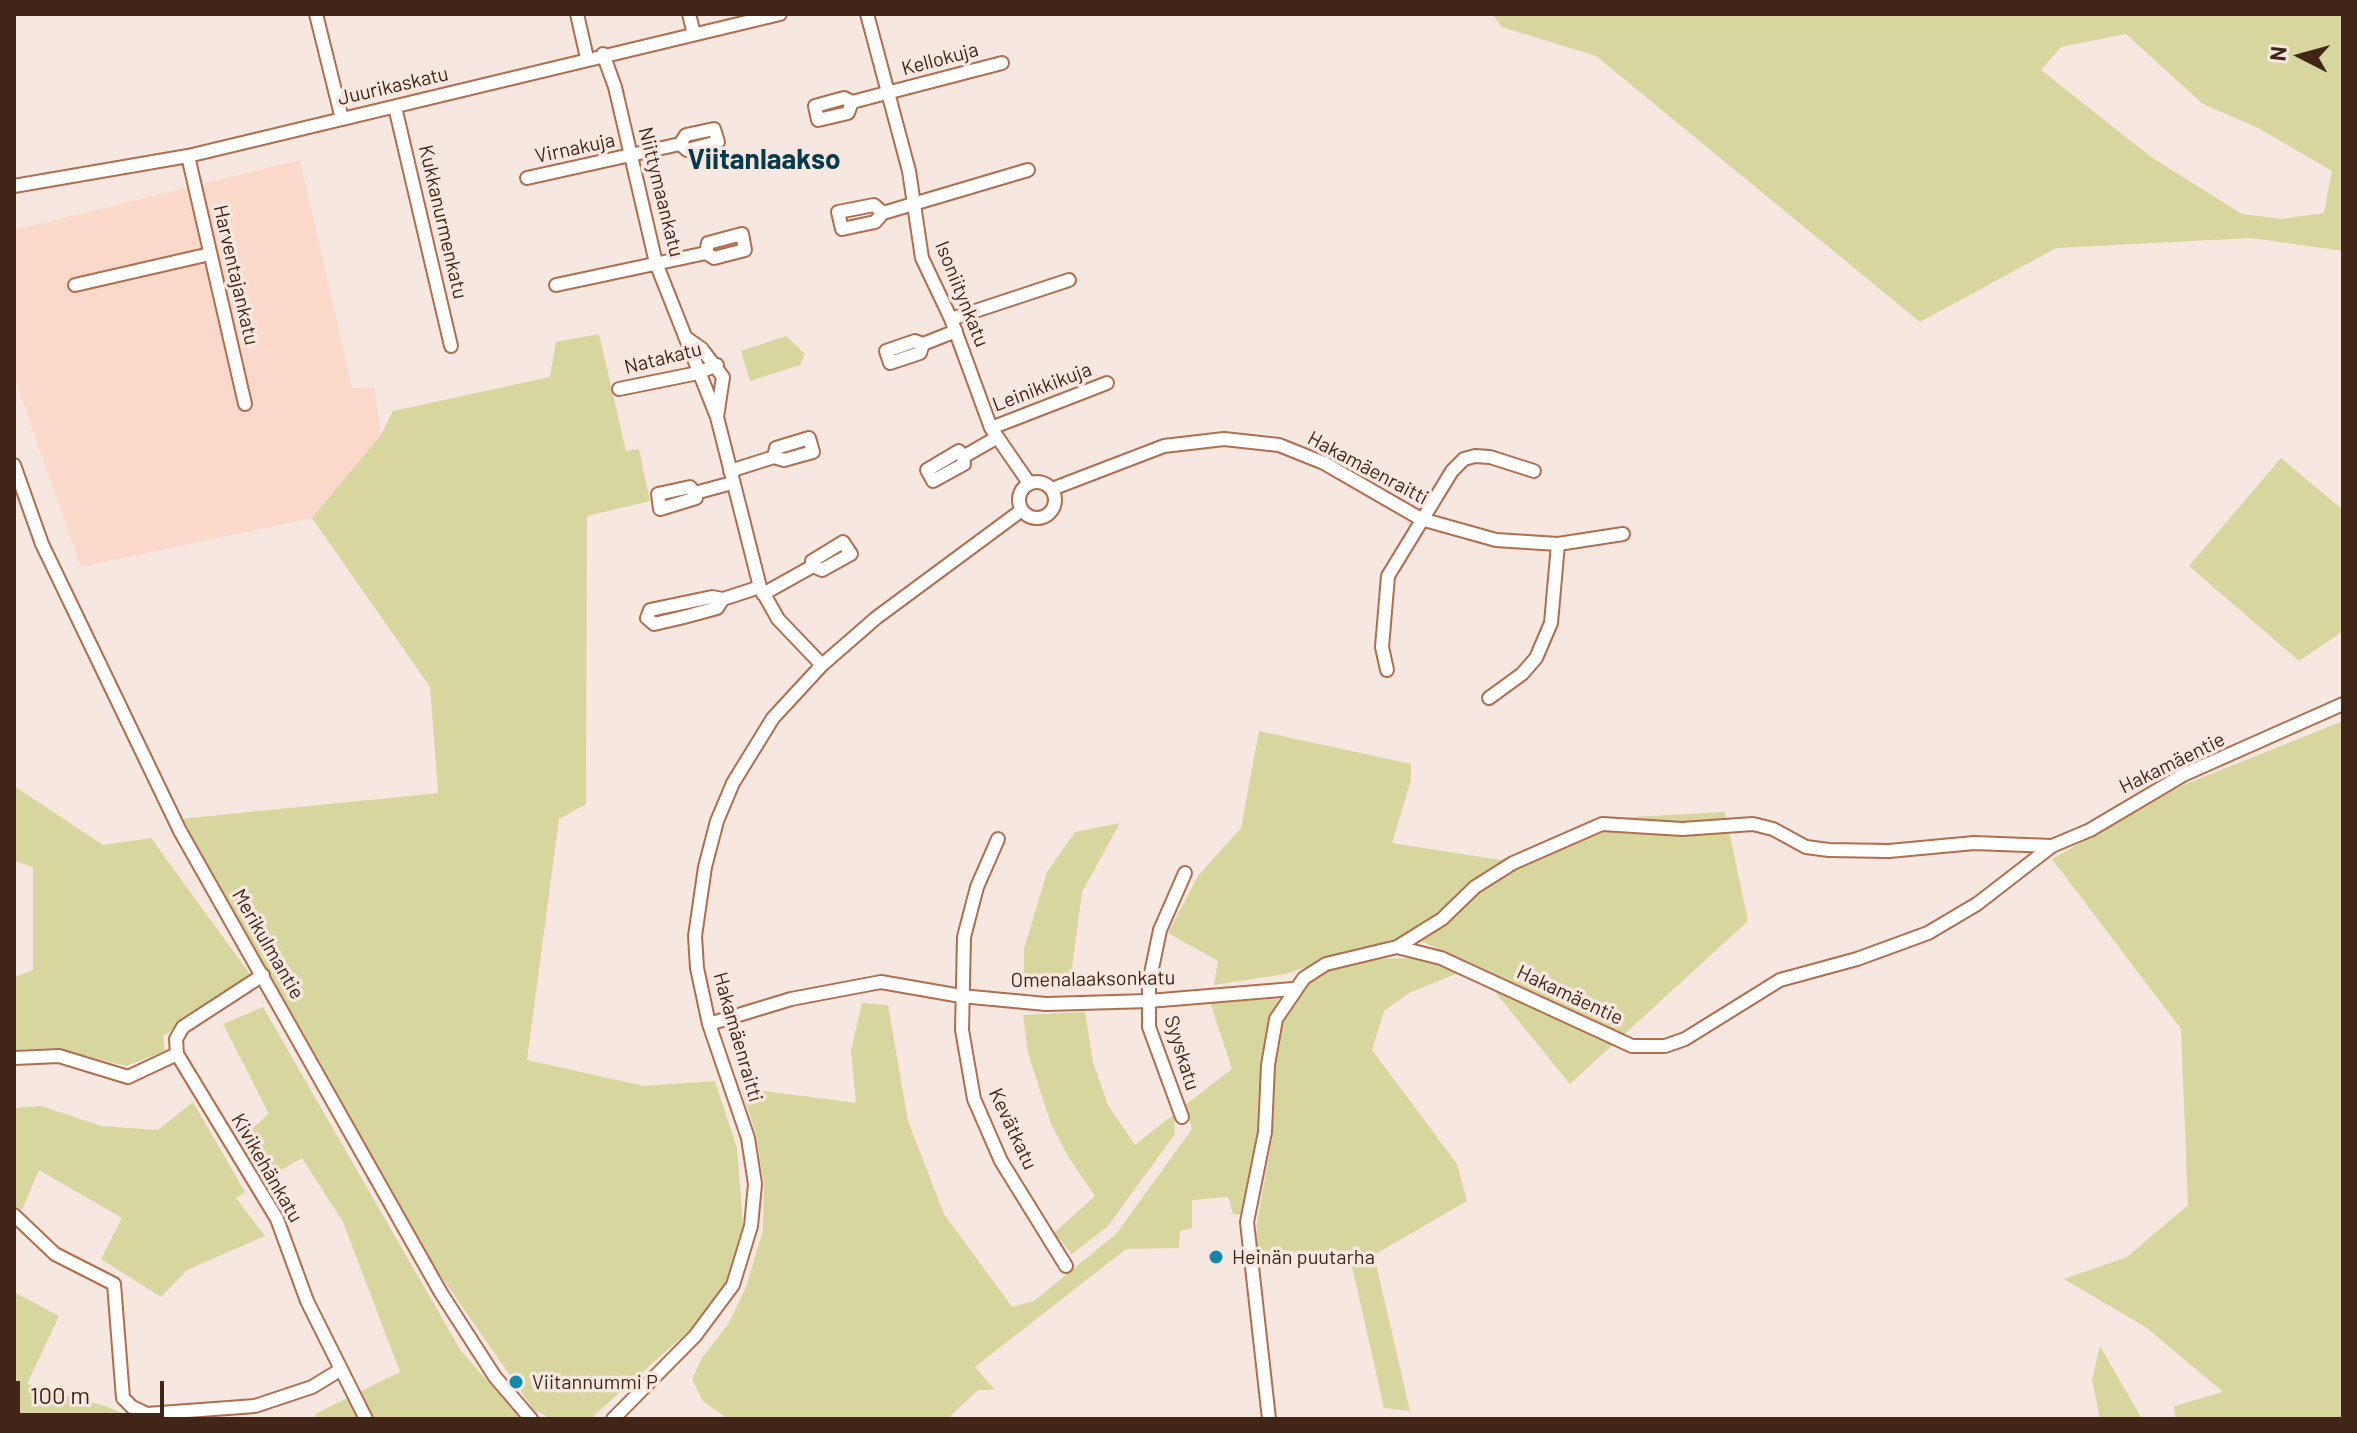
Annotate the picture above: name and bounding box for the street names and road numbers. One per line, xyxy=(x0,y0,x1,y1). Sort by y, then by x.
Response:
street label: Kellokuja xyxy=(899,37,981,81)
street label: Juurikaskatu xyxy=(335,62,451,110)
street label: Niittymaankatu xyxy=(633,124,689,260)
street label: Virnakuja xyxy=(533,128,617,168)
street label: Kukkanurmenkatu xyxy=(414,143,472,301)
street label: Harventajankatu xyxy=(208,203,264,347)
street label: Isoniitynkatu xyxy=(930,238,994,350)
street label: Natakatu xyxy=(622,337,704,379)
street label: Leinikkikuja xyxy=(989,357,1095,417)
street label: Hakamäenraitti xyxy=(1303,426,1433,510)
street label: Hakamäentie xyxy=(2115,727,2229,799)
street label: Merikulmantie xyxy=(227,885,309,1003)
street label: Hakamäentie xyxy=(1513,960,1627,1030)
street label: Omenalaaksonkatu xyxy=(1010,966,1176,992)
street label: Hakamäenraitti xyxy=(708,969,768,1105)
street label: Syyskatu xyxy=(1159,1013,1205,1093)
street label: Kevätkatu xyxy=(984,1084,1042,1174)
street label: Kivikehänkatu xyxy=(226,1109,308,1227)

